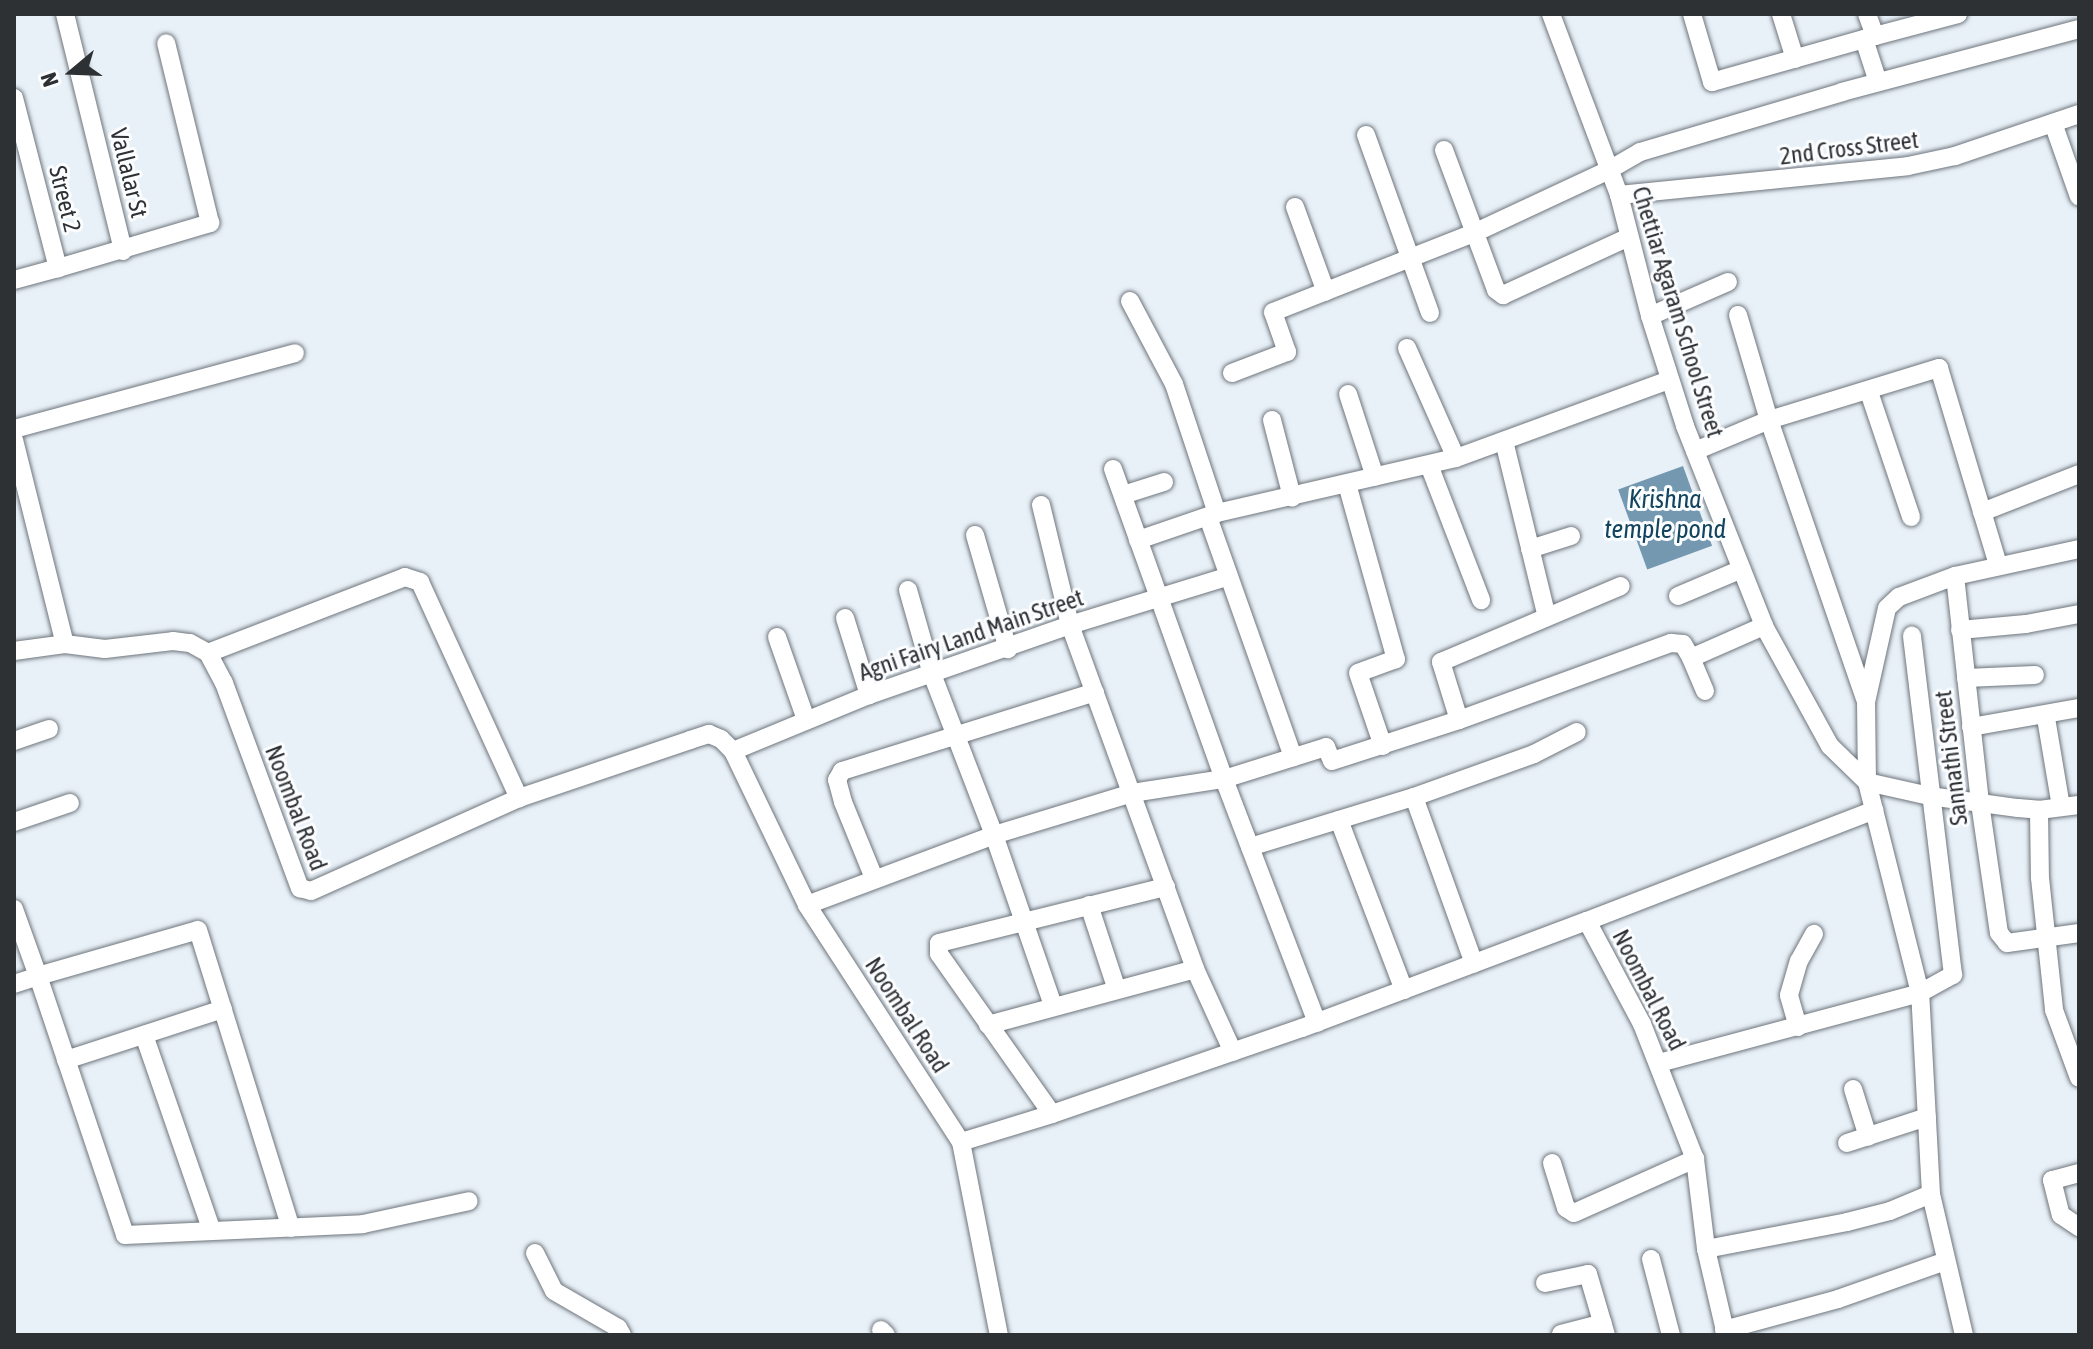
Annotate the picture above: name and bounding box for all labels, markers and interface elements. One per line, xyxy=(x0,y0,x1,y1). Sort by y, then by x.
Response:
north arrow xyxy=(32,32,112,112)
text: N xyxy=(35,69,64,90)
street label: Vallalar St xyxy=(104,125,154,221)
street label: 2nd Cross Street xyxy=(1778,125,1920,171)
street label: Street 2 xyxy=(43,163,87,235)
street label: Chettiar Agaram School Street xyxy=(1626,183,1730,441)
water label: Krishna temple pond xyxy=(1604,484,1726,546)
street label: Agni Fairy Land Main Street xyxy=(855,583,1087,687)
street label: Sannathi Street xyxy=(1928,689,1974,827)
street label: Noombal Road xyxy=(259,741,333,875)
street label: Noombal Road xyxy=(1606,925,1692,1055)
street label: Noombal Road xyxy=(859,952,955,1078)

